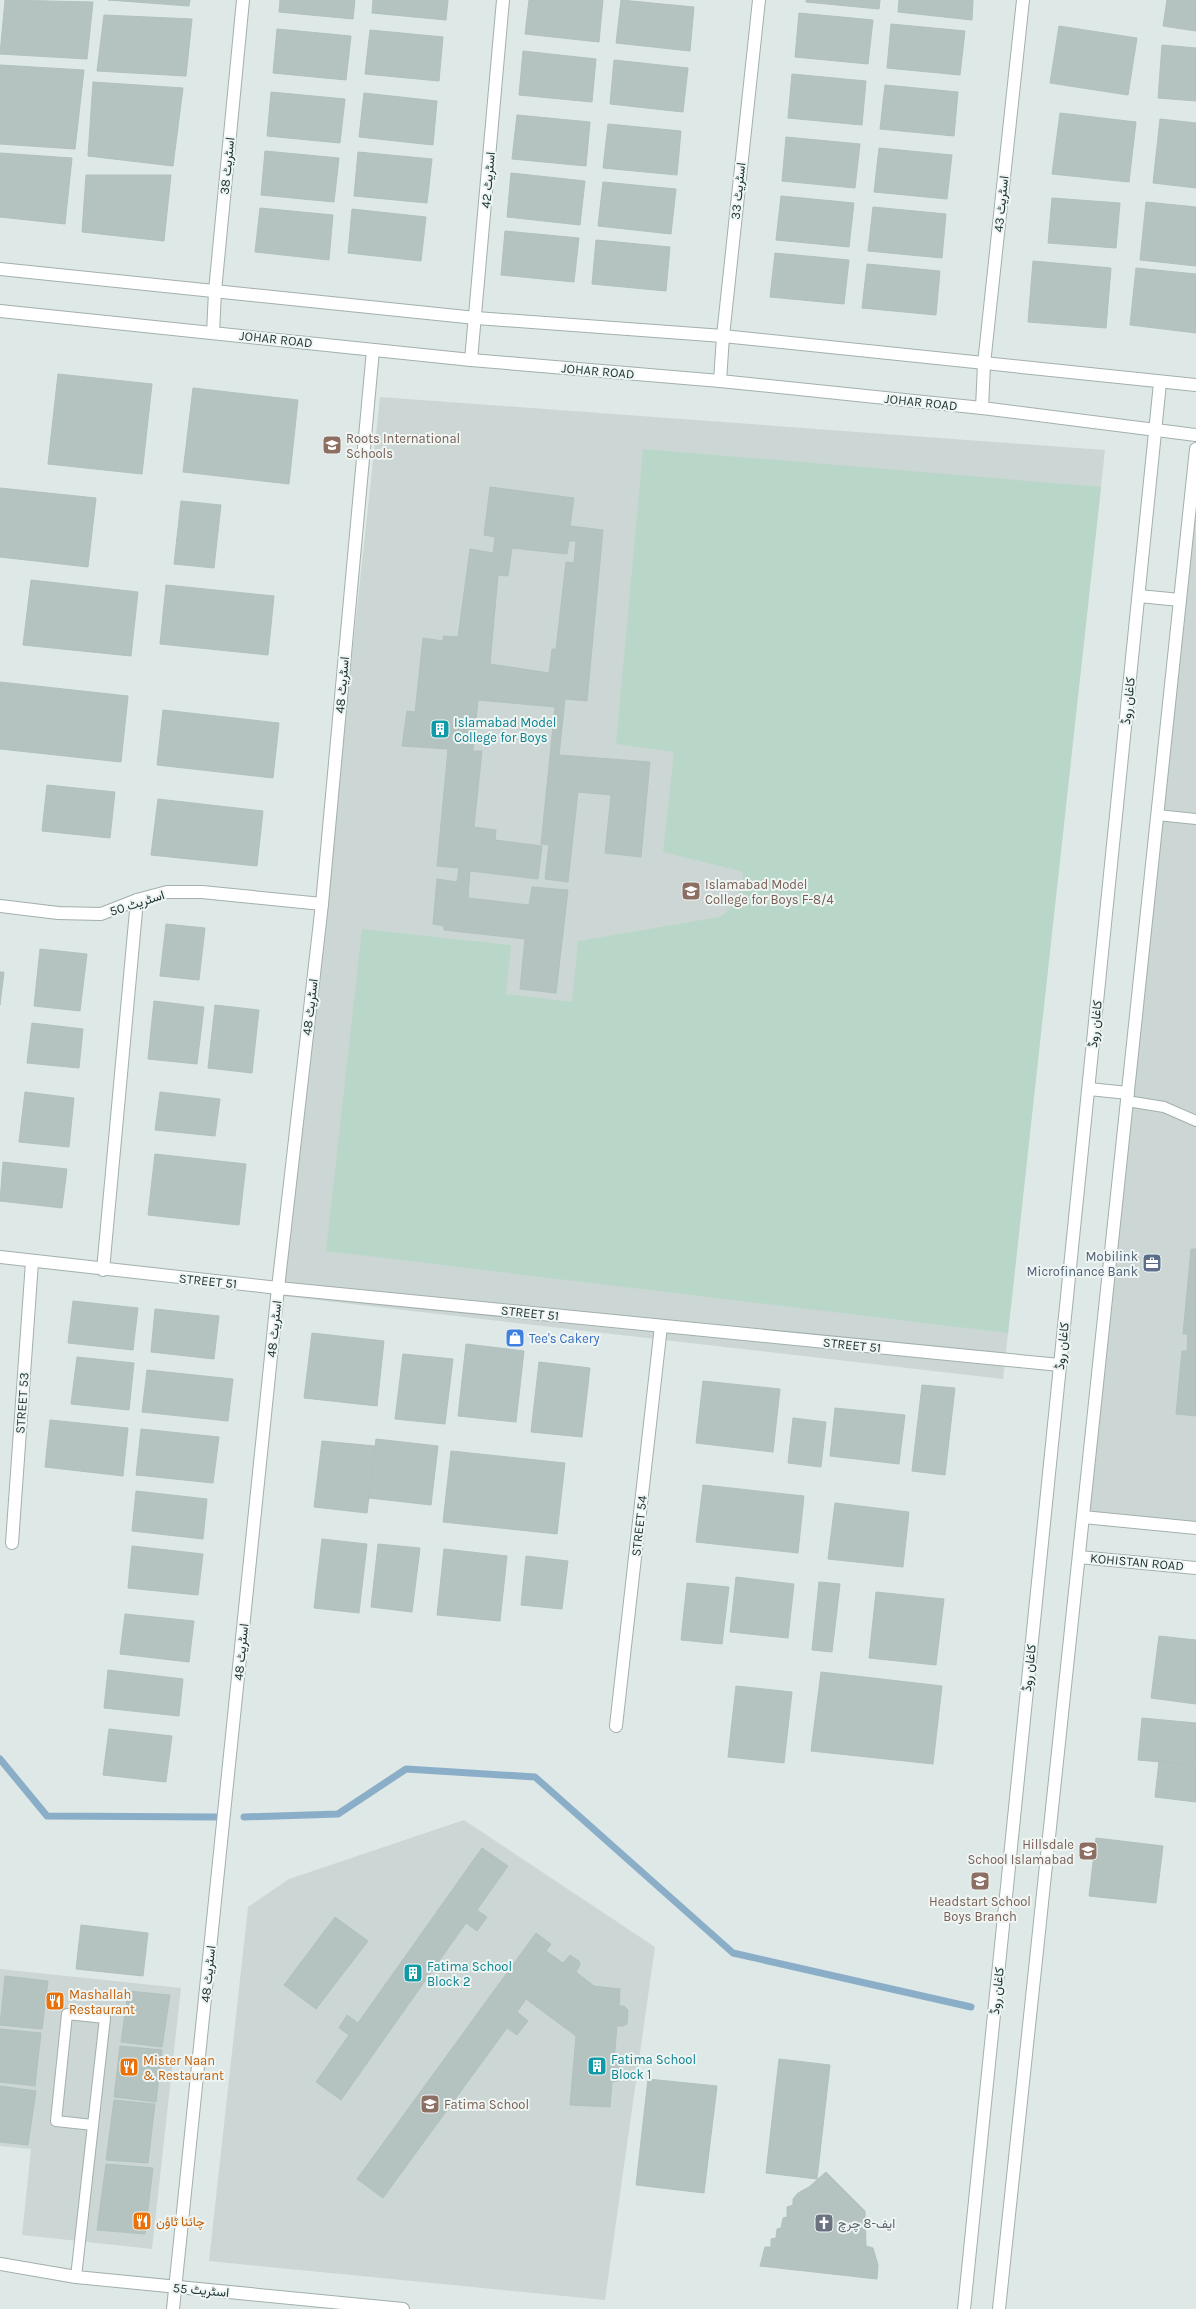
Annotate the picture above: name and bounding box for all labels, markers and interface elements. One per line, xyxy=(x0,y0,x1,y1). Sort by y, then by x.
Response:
street label: اسٹریٹ 38 xyxy=(217,137,238,196)
street label: اسٹریٹ 42 xyxy=(478,151,499,209)
street label: اسٹریٹ 33 xyxy=(728,162,749,220)
street label: اسٹریٹ 43 xyxy=(991,175,1012,233)
street label: JOHAR ROAD xyxy=(239,328,313,350)
street label: JOHAR ROAD xyxy=(561,360,635,382)
street label: JOHAR ROAD xyxy=(884,391,958,413)
place label: Roots International Schools xyxy=(346,431,460,461)
school or university icon: Roots International Schools xyxy=(321,434,343,456)
street label: اسٹریٹ 48 xyxy=(332,656,353,714)
street label: کاغان روڈ xyxy=(1118,676,1139,726)
place label: Islamabad Model College for Boys xyxy=(454,715,556,745)
building icon: Islamabad Model College for Boys xyxy=(429,718,451,740)
place label: Islamabad Model College for Boys F-8/4 xyxy=(705,877,834,907)
school or university icon: Islamabad Model College for Boys F-8/4 xyxy=(680,880,702,902)
street label: اسٹریٹ 50 xyxy=(108,887,167,920)
street label: اسٹریٹ 48 xyxy=(299,978,322,1036)
street label: کاغان روڈ xyxy=(1085,999,1106,1049)
place label: Mobilink Microfinance Bank xyxy=(1027,1249,1138,1279)
office icon: Mobilink Microfinance Bank xyxy=(1141,1252,1163,1274)
street label: STREET 51 xyxy=(178,1271,238,1291)
street label: اسٹریٹ 48 xyxy=(264,1300,285,1358)
street label: STREET 51 xyxy=(500,1303,560,1323)
street label: کاغان روڈ xyxy=(1052,1321,1073,1371)
shop icon: Tee's Cakery xyxy=(504,1327,526,1349)
place label: Tee's Cakery xyxy=(529,1331,599,1346)
street label: STREET 51 xyxy=(822,1335,882,1355)
street label: STREET 53 xyxy=(12,1372,32,1434)
street label: STREET 54 xyxy=(628,1495,650,1557)
street label: KOHISTAN ROAD xyxy=(1089,1550,1185,1574)
street label: اسٹریٹ 48 xyxy=(231,1623,252,1681)
street label: کاغان روڈ xyxy=(1019,1643,1040,1693)
place label: Hillsdale School Islamabad xyxy=(968,1837,1074,1867)
school or university icon: Hillsdale School Islamabad xyxy=(1077,1840,1099,1862)
school or university icon: Headstart School Boys Branch xyxy=(969,1870,991,1892)
place label: Headstart School Boys Branch xyxy=(929,1894,1031,1924)
street label: اسٹریٹ 48 xyxy=(198,1945,219,2003)
place label: Fatima School Block 2 xyxy=(427,1959,512,1989)
building icon: Fatima School Block 2 xyxy=(402,1962,424,1984)
street label: کاغان روڈ xyxy=(987,1966,1008,2016)
place label: Mashallah Restaurant xyxy=(69,1987,135,2017)
restaurant icon: Mashallah Restaurant xyxy=(44,1990,66,2012)
place label: Fatima School Block 1 xyxy=(611,2052,696,2082)
place label: Mister Naan & Restaurant xyxy=(143,2053,224,2083)
building icon: Fatima School Block 1 xyxy=(586,2055,608,2077)
restaurant icon: Mister Naan & Restaurant xyxy=(118,2056,140,2078)
school or university icon: Fatima School xyxy=(419,2093,441,2115)
place label: Fatima School xyxy=(444,2097,529,2112)
restaurant icon: چائنا ٹاؤن xyxy=(131,2210,153,2232)
church icon: ایف-8 چرچ xyxy=(813,2212,835,2234)
place label: چائنا ٹاؤن xyxy=(156,2214,205,2231)
place label: ایف-8 چرچ xyxy=(838,2216,895,2233)
street label: اسٹریٹ 55 xyxy=(172,2280,230,2301)

